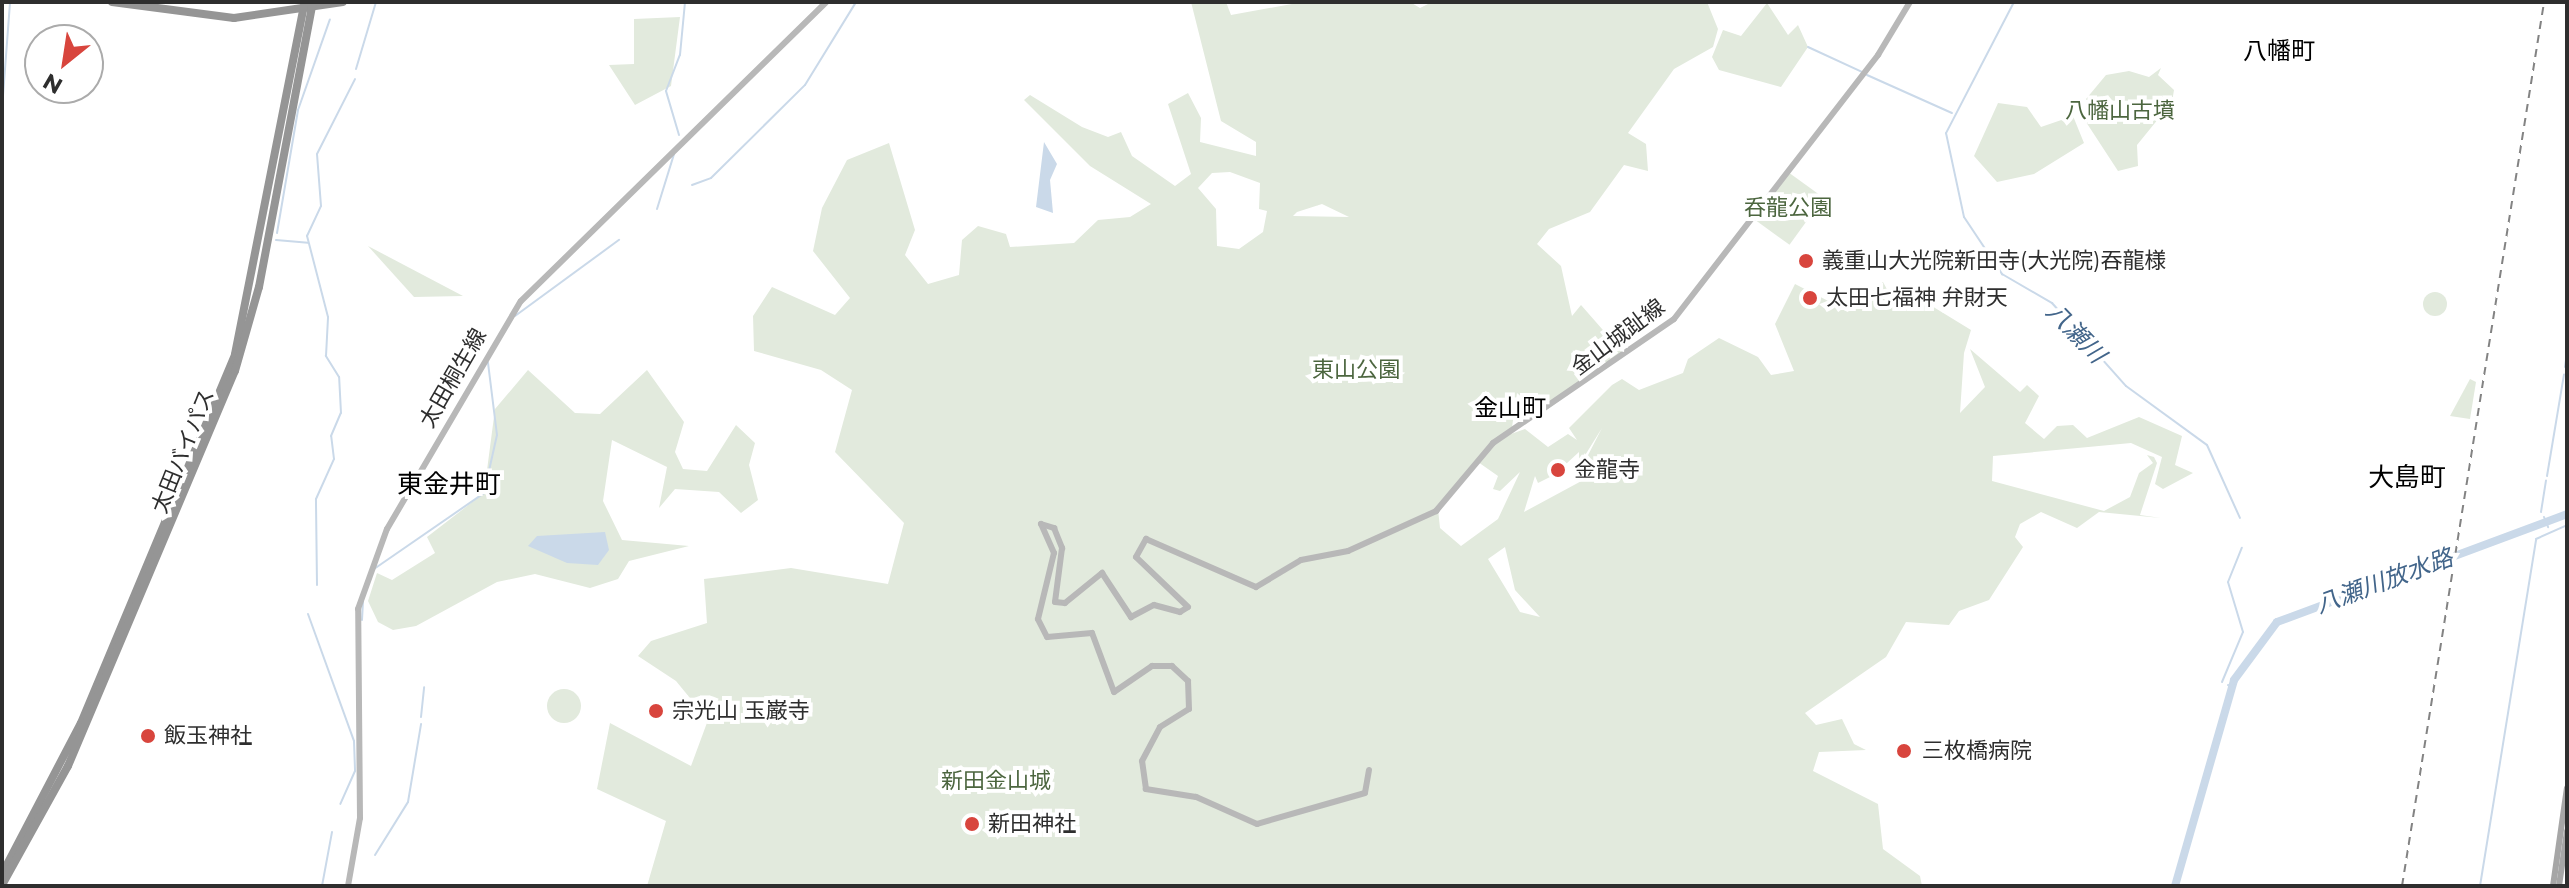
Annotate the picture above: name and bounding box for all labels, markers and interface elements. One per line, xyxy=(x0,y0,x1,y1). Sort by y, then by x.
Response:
north arrow xyxy=(24,24,104,104)
district label: 八幡町 xyxy=(2243,37,2315,65)
text: N xyxy=(38,67,67,100)
park label: 八幡山古墳 xyxy=(2065,98,2175,124)
park label: 呑龍公園 xyxy=(1744,195,1832,221)
place label: 義重山大光院新田寺(大光院)吞龍様 xyxy=(1822,248,2166,274)
marker: 義重山大光院新田寺(大光院)吞龍様 xyxy=(1797,252,1815,270)
place label: 太田七福神 弁財天 xyxy=(1826,285,2008,311)
marker: 太田七福神 弁財天 xyxy=(1801,289,1819,307)
street label: 金山城趾線 xyxy=(1566,293,1670,381)
water label: 八瀬川 xyxy=(2041,297,2111,369)
street label: 太田桐生線 xyxy=(414,324,492,432)
park label: 東山公園 xyxy=(1312,357,1400,383)
street label: 太田バイパス xyxy=(146,385,220,517)
district label: 金山町 xyxy=(1474,394,1546,422)
place label: 金龍寺 xyxy=(1574,457,1640,483)
marker: 金龍寺 xyxy=(1549,461,1567,479)
district label: 大島町 xyxy=(2368,462,2446,494)
district label: 東金井町 xyxy=(397,469,501,501)
water label: 八瀬川放水路 xyxy=(2311,543,2457,619)
place label: 宗光山 玉巌寺 xyxy=(672,698,810,724)
marker: 宗光山 玉巌寺 xyxy=(647,702,665,720)
place label: 飯玉神社 xyxy=(164,723,252,749)
marker: 飯玉神社 xyxy=(139,727,157,745)
place label: 三枚橋病院 xyxy=(1922,738,2032,764)
marker: 三枚橋病院 xyxy=(1893,740,1915,762)
park label: 新田金山城 xyxy=(941,768,1051,794)
place label: 新田神社 xyxy=(988,811,1076,837)
marker: 新田神社 xyxy=(963,815,981,833)

